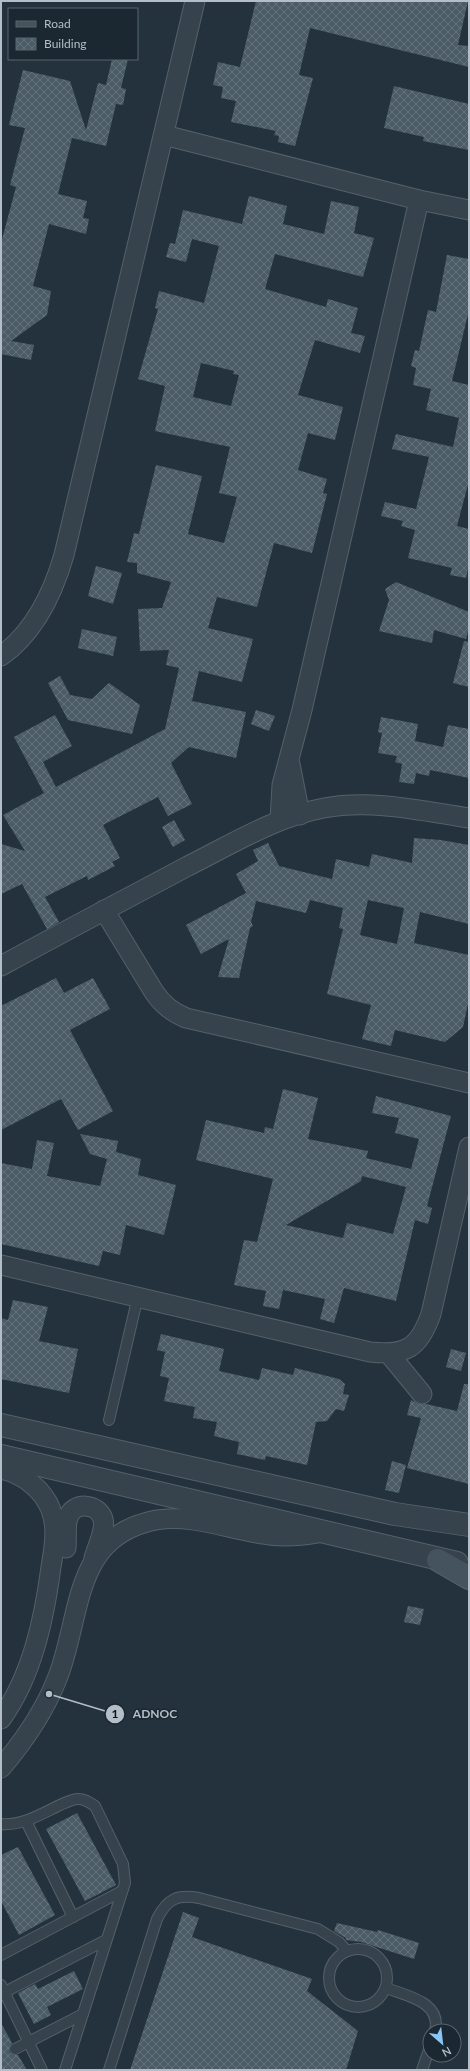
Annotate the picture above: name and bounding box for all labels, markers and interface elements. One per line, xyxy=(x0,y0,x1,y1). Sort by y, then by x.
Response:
legend xyxy=(8,8,138,60)
text: Road xyxy=(44,16,71,31)
text: Building xyxy=(44,36,87,51)
callout: ADNOC xyxy=(105,1702,185,1726)
text: 1 xyxy=(112,1706,119,1721)
text: ADNOC xyxy=(132,1706,177,1721)
north arrow xyxy=(422,2023,462,2063)
text: N xyxy=(440,2045,454,2060)

